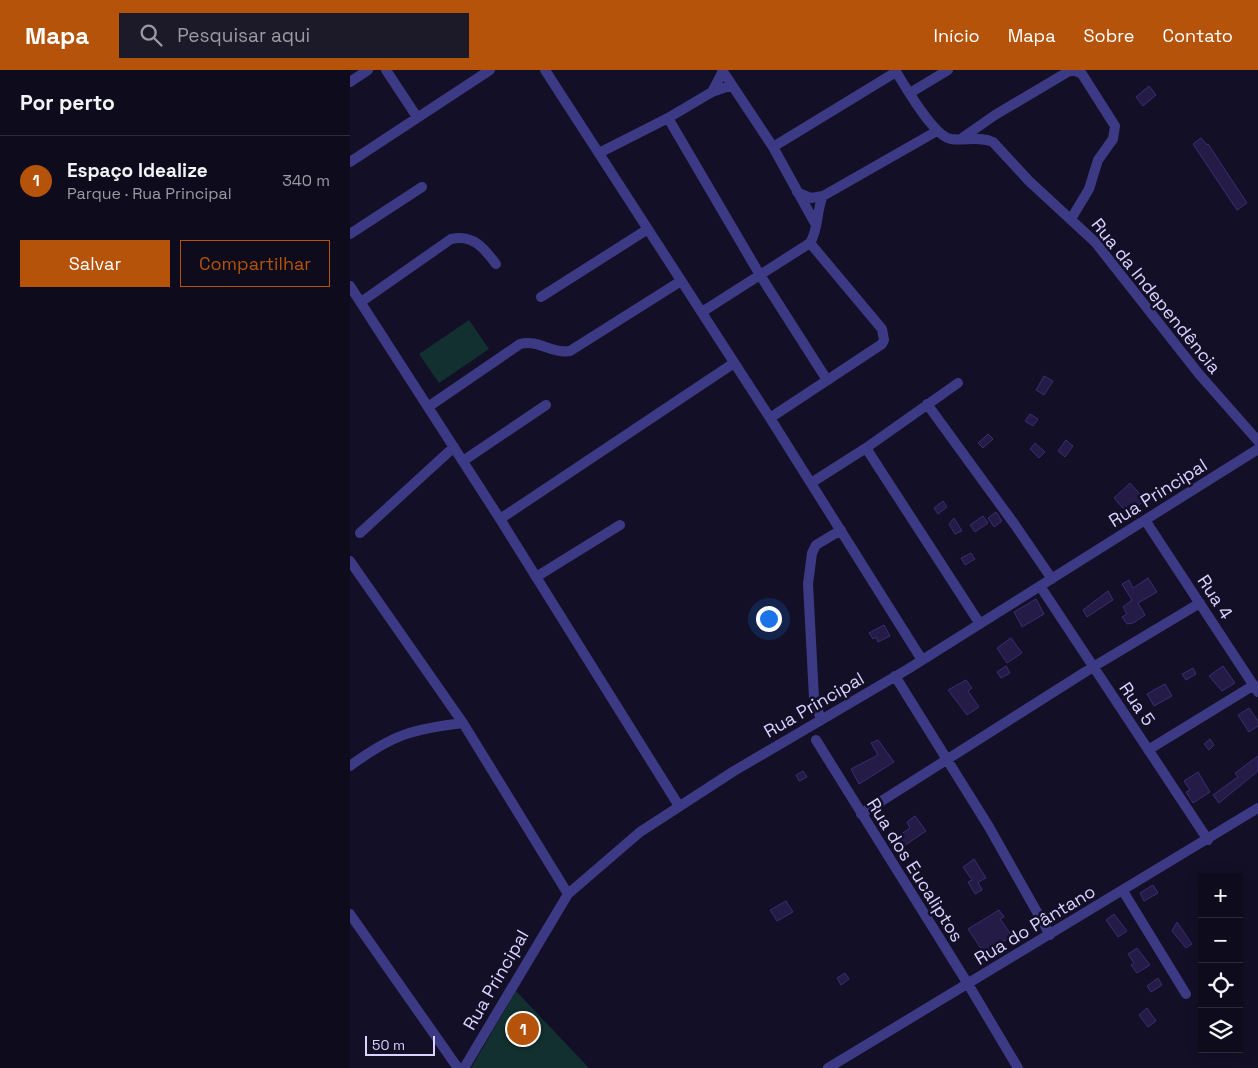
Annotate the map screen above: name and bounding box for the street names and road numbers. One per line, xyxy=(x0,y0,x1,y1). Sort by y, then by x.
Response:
street label: Rua da Independência xyxy=(1087,213,1226,378)
street label: Rua Principal xyxy=(1104,453,1211,532)
street label: Rua 4 xyxy=(1193,570,1238,623)
street label: Rua Principal xyxy=(760,667,868,743)
street label: Rua 5 xyxy=(1114,677,1160,730)
street label: Rua dos Eucaliptos xyxy=(862,794,969,946)
street label: Rua do Pântano xyxy=(970,879,1099,970)
street label: Rua Principal xyxy=(458,926,534,1034)

